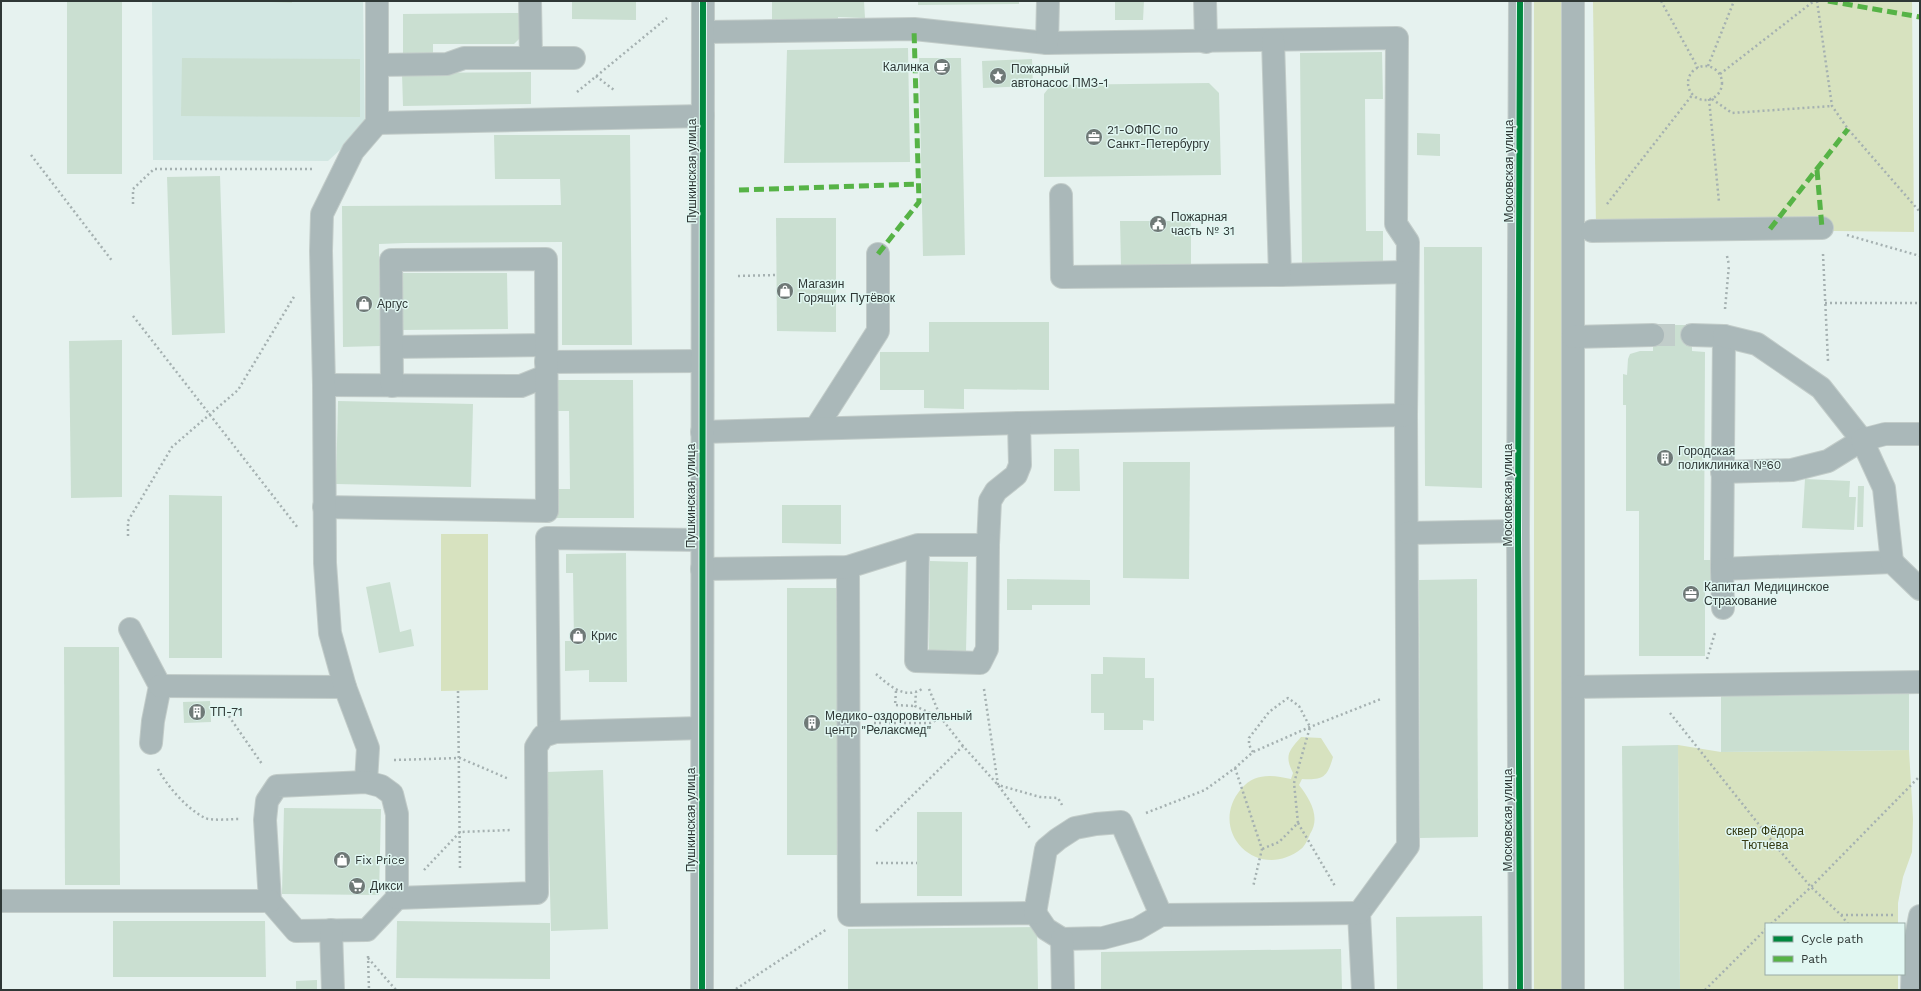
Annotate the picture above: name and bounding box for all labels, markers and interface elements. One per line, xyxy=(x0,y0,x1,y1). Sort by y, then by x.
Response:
cafe icon: Калинка xyxy=(932,57,952,77)
place label: Калинка xyxy=(883,60,929,74)
place label: Пожарный автонасос ПМЗ-1 xyxy=(1011,62,1108,90)
place icon: Пожарный автонасос ПМЗ-1 xyxy=(988,66,1008,86)
street label: Пушкинская улица xyxy=(685,118,699,223)
street label: Московская улица xyxy=(1502,119,1516,222)
place label: 21-ОФПС по Санкт-Петербургу xyxy=(1107,123,1209,151)
office icon: 21-ОФПС по Санкт-Петербургу xyxy=(1084,127,1104,147)
place label: Пожарная часть № 31 xyxy=(1171,210,1235,238)
public building icon: Пожарная часть № 31 xyxy=(1148,214,1168,234)
place label: Магазин Горящих Путёвок xyxy=(798,277,896,305)
shop icon: Магазин Горящих Путёвок xyxy=(775,281,795,301)
shop icon: Аргус xyxy=(354,294,374,314)
place label: Аргус xyxy=(377,297,408,311)
street label: Пушкинская улица xyxy=(684,443,698,548)
street label: Московская улица xyxy=(1501,443,1515,546)
place label: Городская поликлиника №60 xyxy=(1678,444,1781,472)
building icon: Городская поликлиника №60 xyxy=(1655,448,1675,468)
place label: Капитал Медицинское Страхование xyxy=(1704,580,1830,608)
office icon: Капитал Медицинское Страхование xyxy=(1681,584,1701,604)
shop icon: Крис xyxy=(568,626,588,646)
place label: Крис xyxy=(591,629,617,643)
building icon: ТП-71 xyxy=(187,702,207,722)
place label: ТП-71 xyxy=(210,705,243,719)
place label: Медико-оздоровительный центр "Релаксмед" xyxy=(825,709,972,737)
building icon: Медико-оздоровительный центр "Релаксмед" xyxy=(802,713,822,733)
street label: Пушкинская улица xyxy=(684,767,698,872)
street label: Московская улица xyxy=(1501,768,1515,871)
park label: сквер Фёдора Тютчева xyxy=(1726,824,1804,852)
shop icon: Fix Price xyxy=(332,850,352,870)
place label: Fix Price xyxy=(355,853,405,867)
supermarket icon: Дикси xyxy=(347,876,367,896)
place label: Дикси xyxy=(370,879,403,893)
legend xyxy=(1765,923,1905,975)
text: Cycle path xyxy=(1801,932,1863,946)
text: Path xyxy=(1801,952,1827,966)

